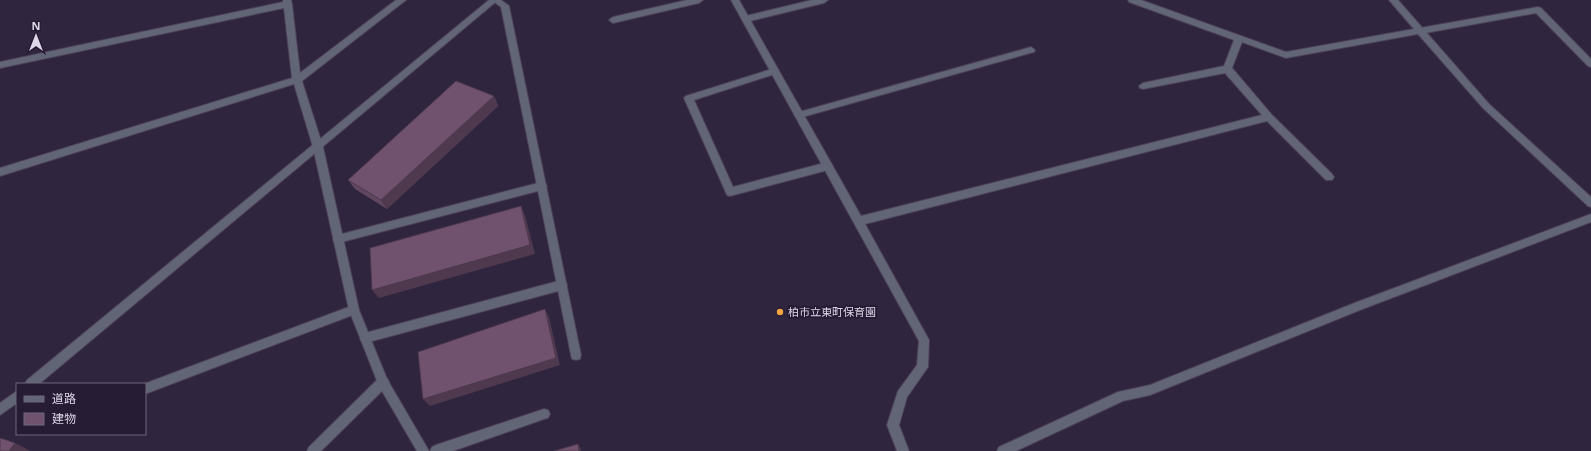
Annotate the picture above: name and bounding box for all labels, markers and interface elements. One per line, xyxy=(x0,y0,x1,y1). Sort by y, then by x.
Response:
north arrow xyxy=(16,16,56,56)
text: N xyxy=(32,18,40,33)
place label: 柏市立東町保育園 xyxy=(788,304,876,319)
marker: 柏市立東町保育園 xyxy=(775,307,785,317)
legend xyxy=(16,383,146,435)
text: 道路 xyxy=(52,390,76,407)
text: 建物 xyxy=(52,410,76,427)

